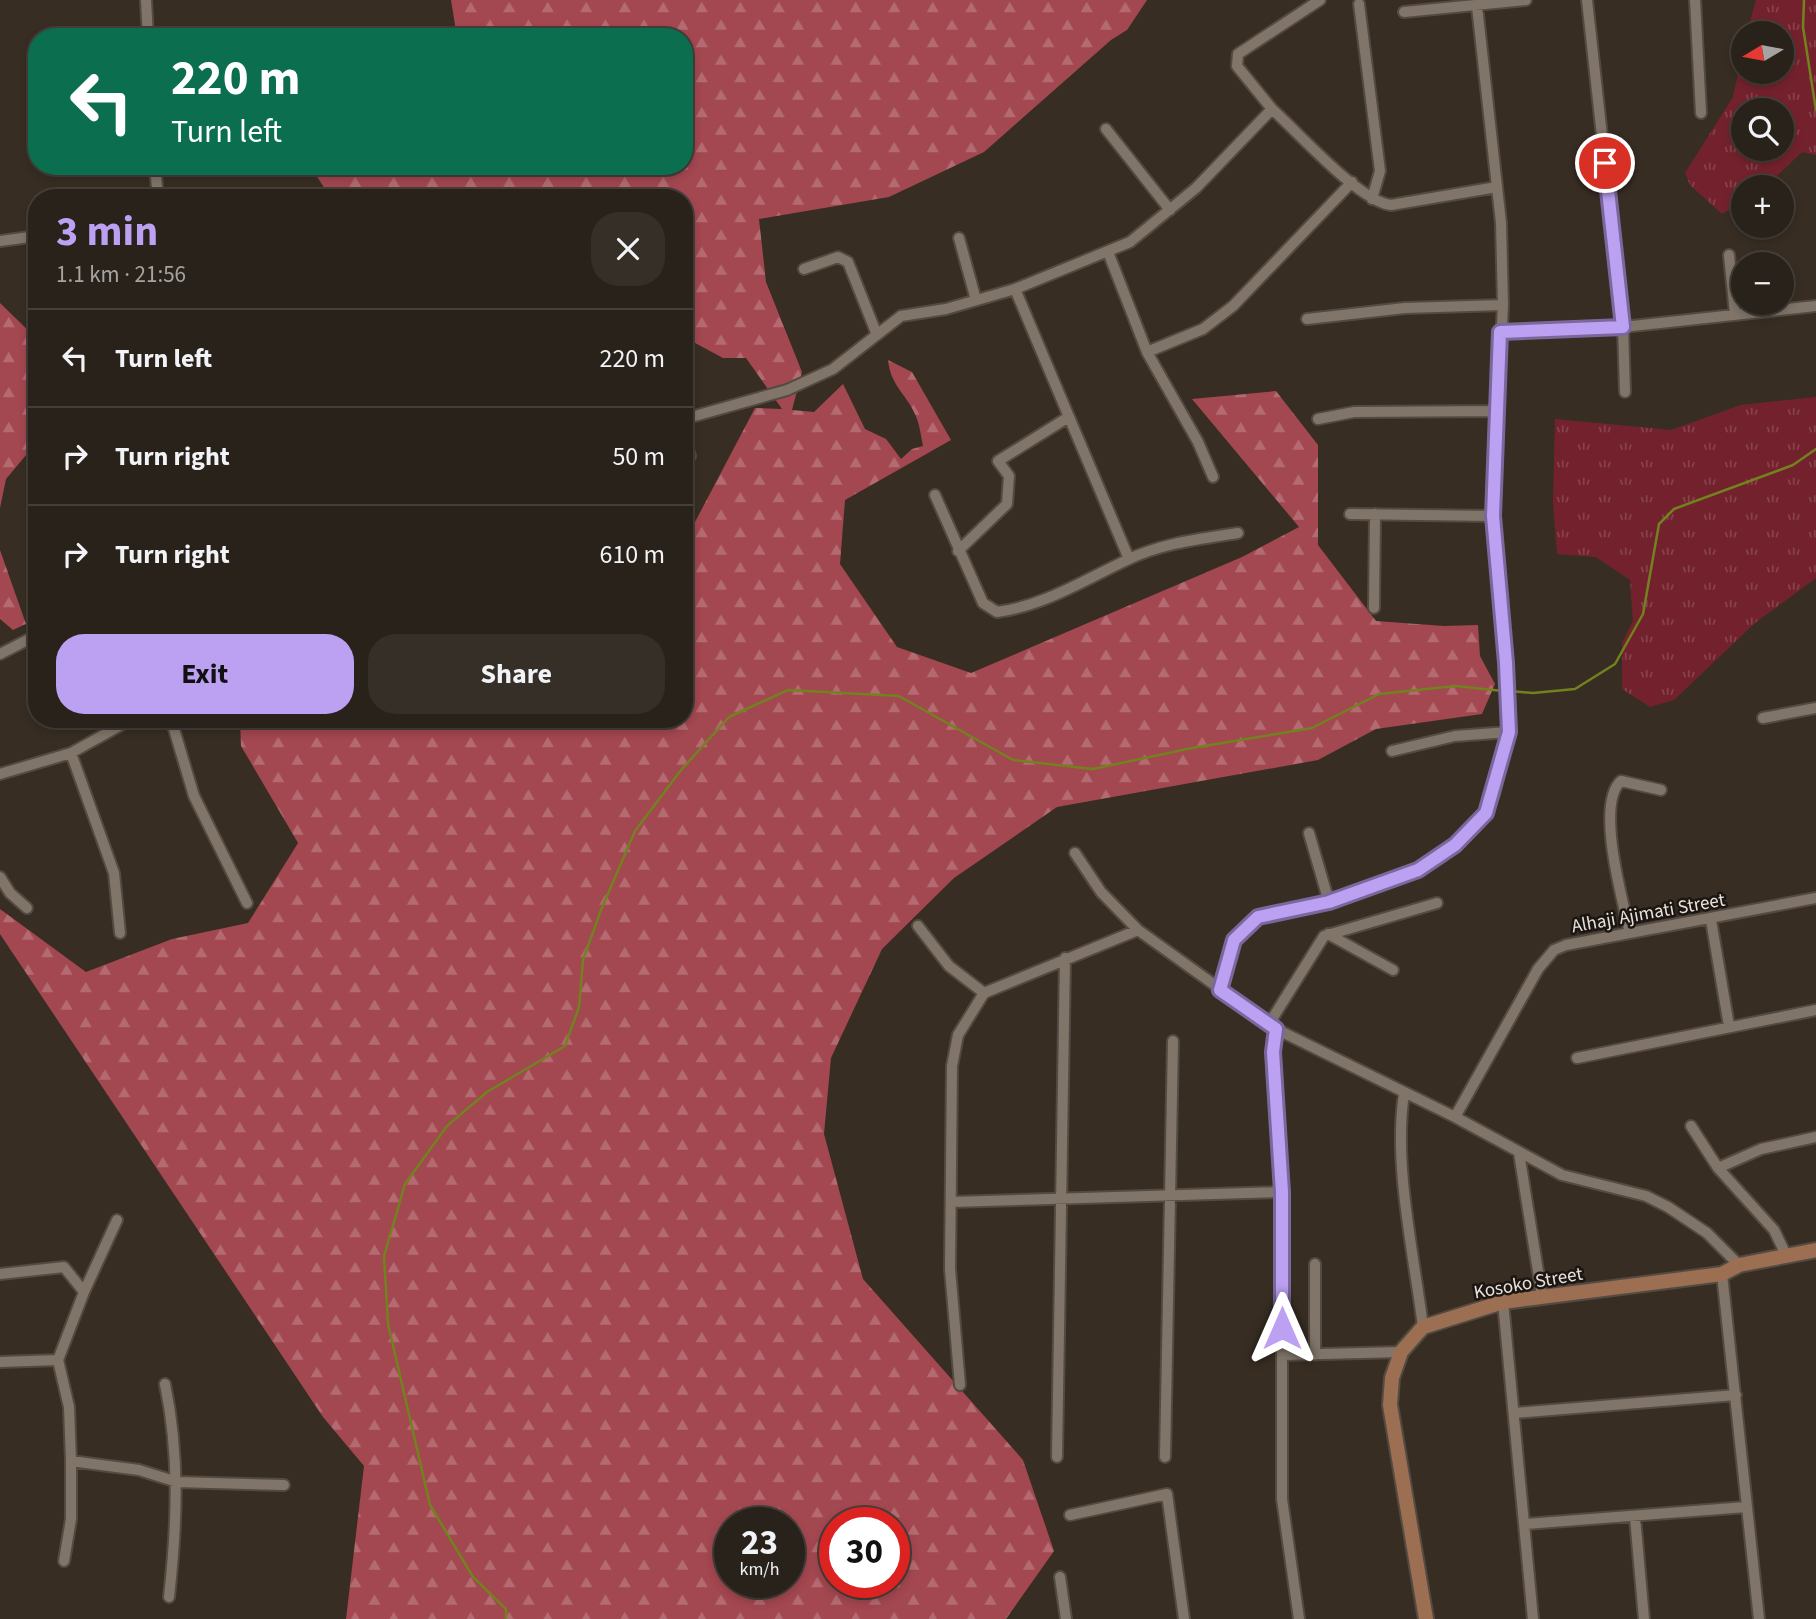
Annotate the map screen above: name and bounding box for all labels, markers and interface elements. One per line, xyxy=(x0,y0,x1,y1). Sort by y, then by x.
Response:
north arrow xyxy=(1731,21,1794,84)
map controls xyxy=(1731,21,1794,315)
text: 220 m xyxy=(171,44,300,114)
icon: left xyxy=(56,56,147,147)
button: search xyxy=(1731,98,1794,161)
text: Turn left xyxy=(171,109,282,155)
pin xyxy=(1575,133,1635,193)
icon: arrive xyxy=(1586,144,1624,182)
button: + xyxy=(1731,175,1794,238)
text: 3 min xyxy=(56,202,158,262)
button: close xyxy=(591,212,665,286)
button: − xyxy=(1731,252,1794,315)
text: 1.1 km · 21:56 xyxy=(56,258,186,291)
icon: left xyxy=(56,339,94,377)
text: Turn left xyxy=(115,340,212,377)
text: 220 m xyxy=(599,340,665,377)
icon: right xyxy=(56,437,94,475)
text: Turn right xyxy=(115,438,230,475)
text: 50 m xyxy=(612,438,665,475)
icon: right xyxy=(56,535,94,573)
text: Turn right xyxy=(115,536,230,573)
text: 610 m xyxy=(599,536,665,573)
button: Exit xyxy=(56,634,354,714)
button: Share xyxy=(368,634,665,714)
street label: Alhaji Ajimati Street xyxy=(1569,887,1728,940)
street label: Kosoko Street xyxy=(1472,1261,1585,1306)
position arrow xyxy=(1245,1291,1319,1365)
speed limit sign: 30 xyxy=(819,1507,910,1598)
text: 23 xyxy=(741,1518,778,1568)
text: km/h xyxy=(740,1557,779,1582)

